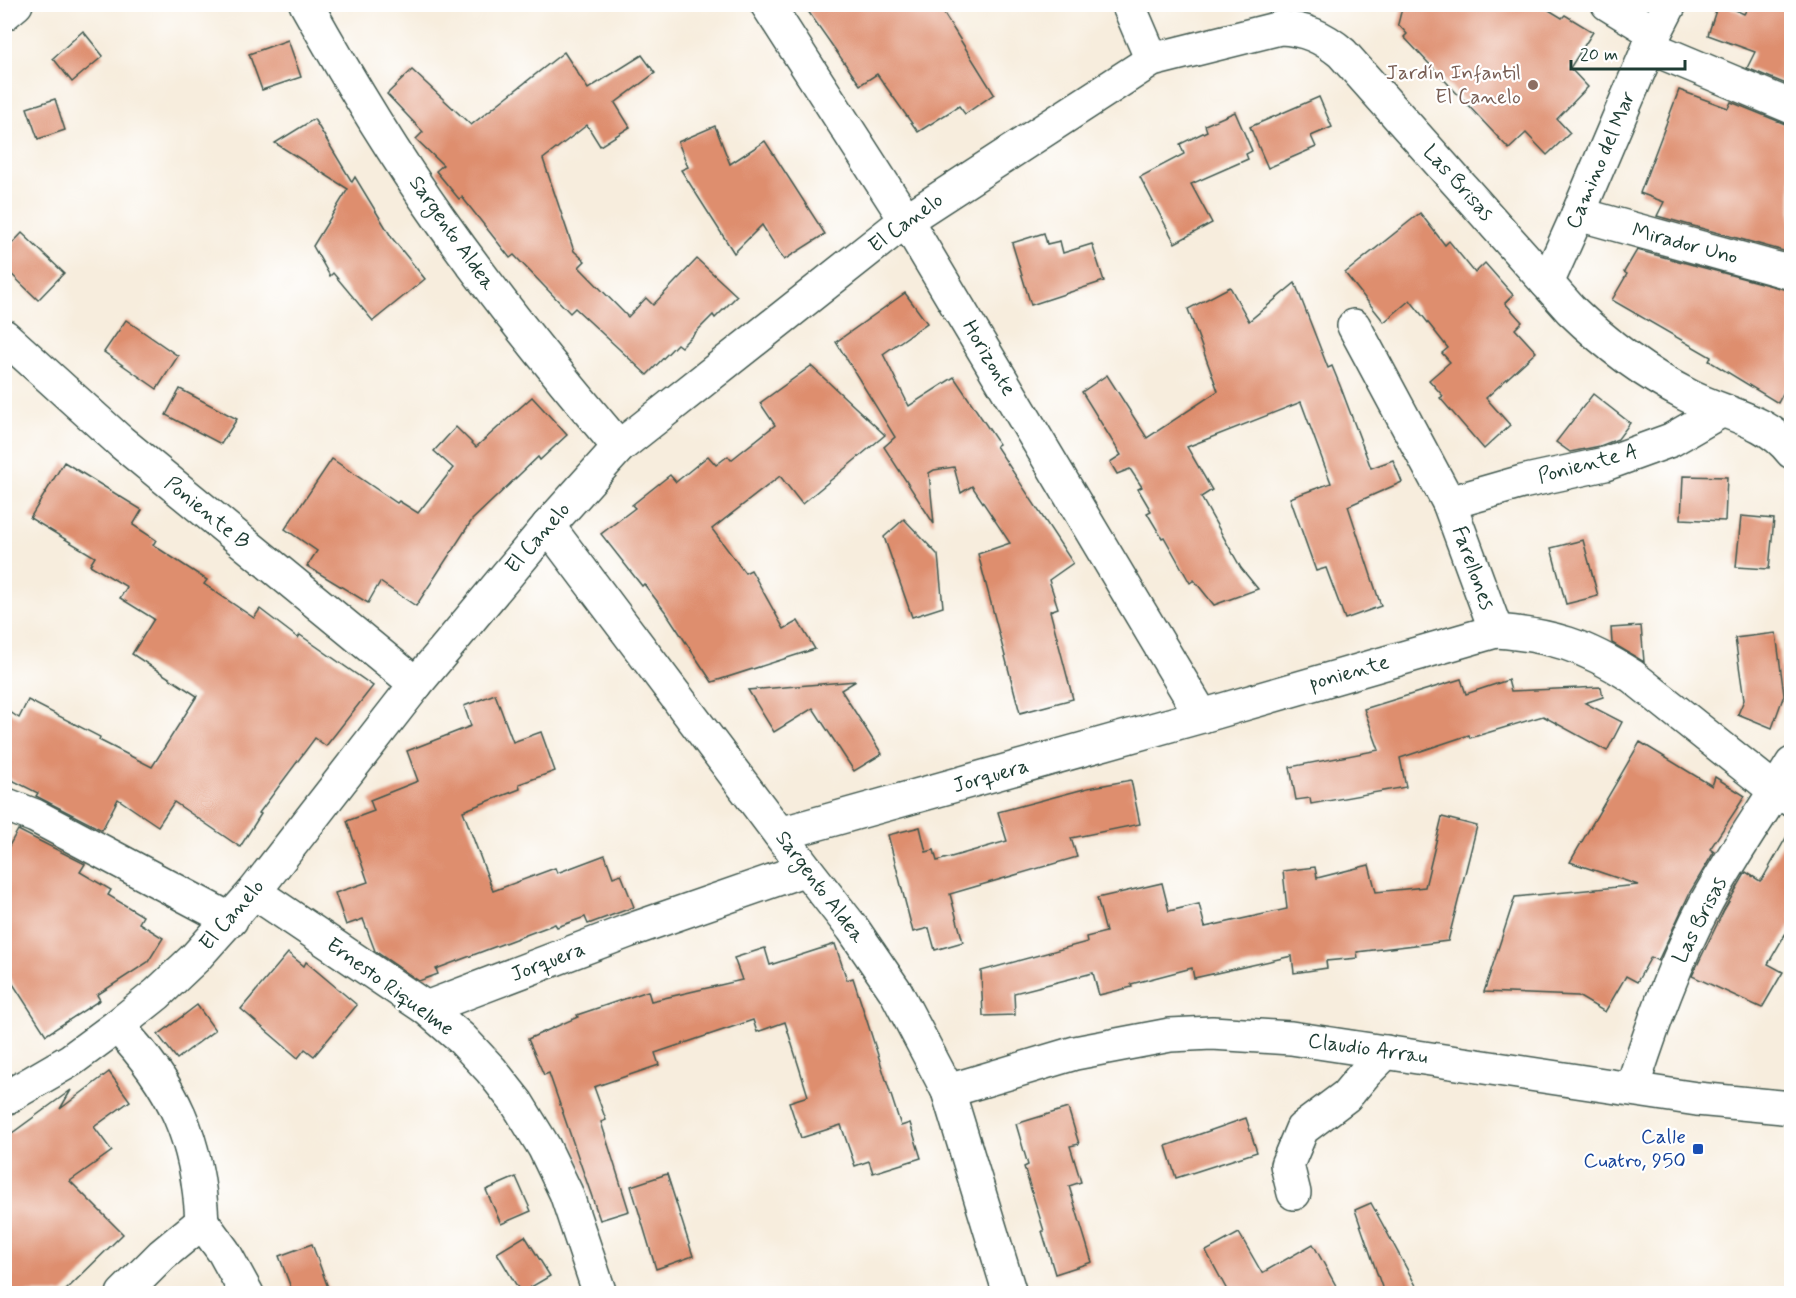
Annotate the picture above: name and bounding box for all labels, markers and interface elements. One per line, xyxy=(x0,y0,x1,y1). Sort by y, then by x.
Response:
scale bar xyxy=(1571,33,1685,71)
text: 20 m xyxy=(1580,43,1618,67)
place label: Jardín Infantil El Canelo xyxy=(1386,59,1521,111)
marker: Jardín Infantil El Canelo xyxy=(1526,78,1540,92)
street label: Camino del Mar xyxy=(1559,87,1643,233)
street label: Las Brisas xyxy=(1416,139,1500,227)
street label: Sargento Aldea xyxy=(401,170,502,297)
street label: El Canelo xyxy=(863,186,949,260)
street label: Mirador Uno xyxy=(1629,216,1741,272)
street label: Horizonte xyxy=(955,315,1023,401)
street label: Poniente A xyxy=(1535,437,1641,491)
street label: Poniente B xyxy=(158,470,256,556)
street label: El Canelo xyxy=(499,496,577,580)
street label: Farellones xyxy=(1445,522,1501,614)
street label: poniente xyxy=(1306,648,1392,698)
street label: Jorquera xyxy=(950,752,1032,800)
street label: Sargento Aldea xyxy=(768,825,872,950)
street label: Las Brisas xyxy=(1666,872,1734,968)
street label: El Canelo xyxy=(193,873,271,957)
street label: Ernesto Riquelme xyxy=(321,931,459,1043)
street label: Jorquera xyxy=(507,935,589,989)
street label: Claudio Arrau xyxy=(1306,1027,1430,1071)
place label: Calle Cuatro, 950 xyxy=(1583,1123,1686,1175)
marker: Calle Cuatro, 950 xyxy=(1691,1142,1705,1156)

